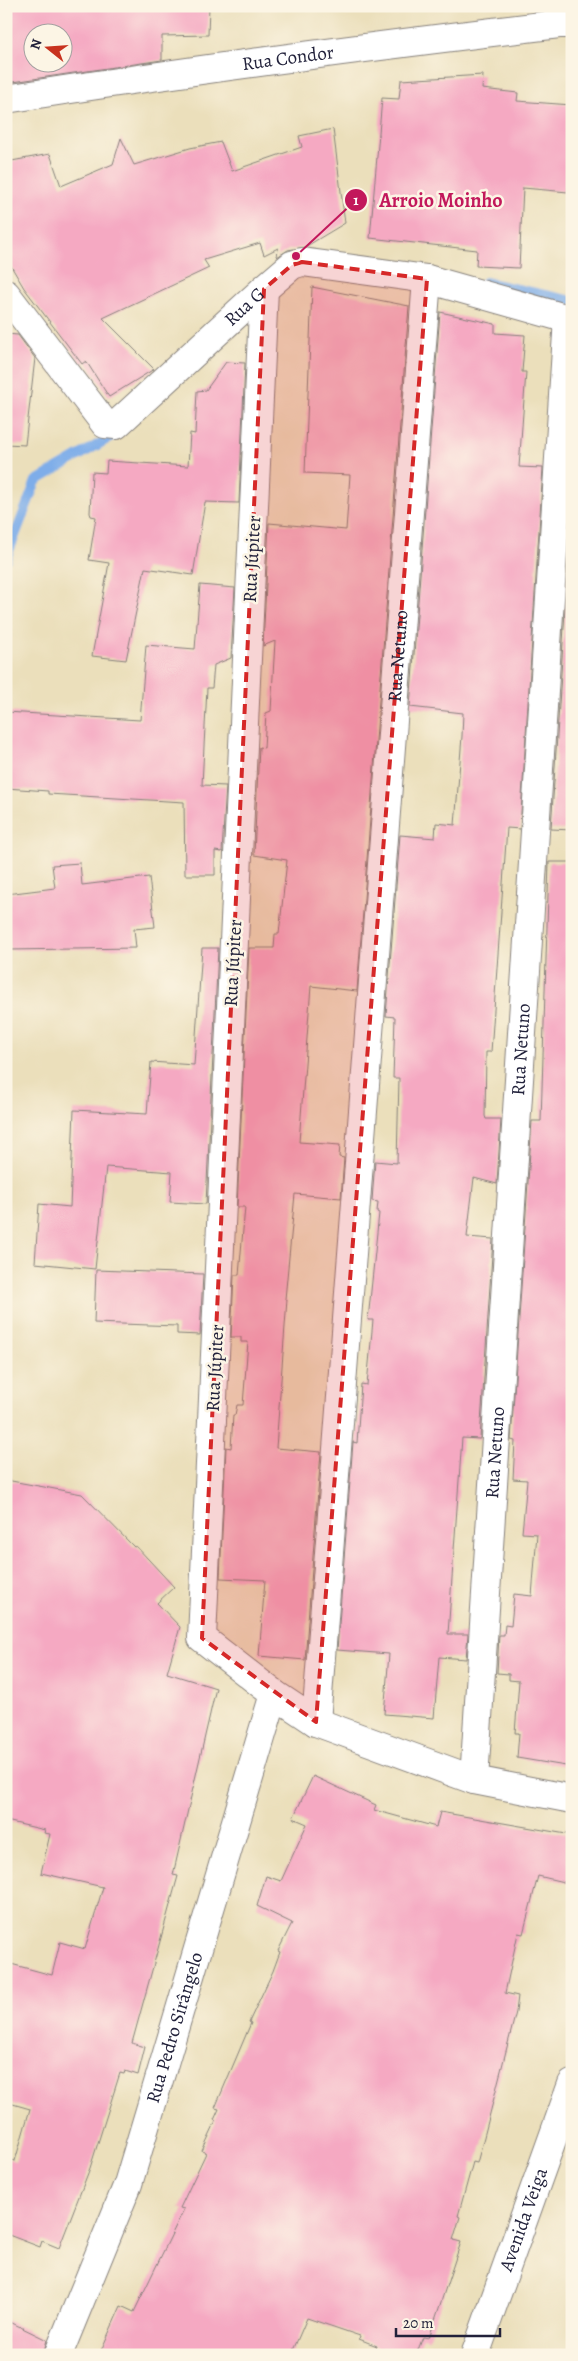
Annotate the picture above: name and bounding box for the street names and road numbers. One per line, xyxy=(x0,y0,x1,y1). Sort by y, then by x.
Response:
street label: Rua Condor xyxy=(241,39,335,77)
street label: Rua G xyxy=(219,282,270,332)
street label: Rua Júpiter xyxy=(237,515,267,603)
street label: Rua Netuno xyxy=(381,609,414,703)
street label: Rua Júpiter xyxy=(218,919,248,1007)
street label: Rua Netuno xyxy=(505,1003,537,1096)
street label: Rua Júpiter xyxy=(200,1324,230,1412)
street label: Rua Netuno xyxy=(479,1406,511,1500)
street label: Rua Pedro Sirângelo xyxy=(140,1949,209,2106)
street label: Avenida Veiga xyxy=(493,2164,554,2276)

